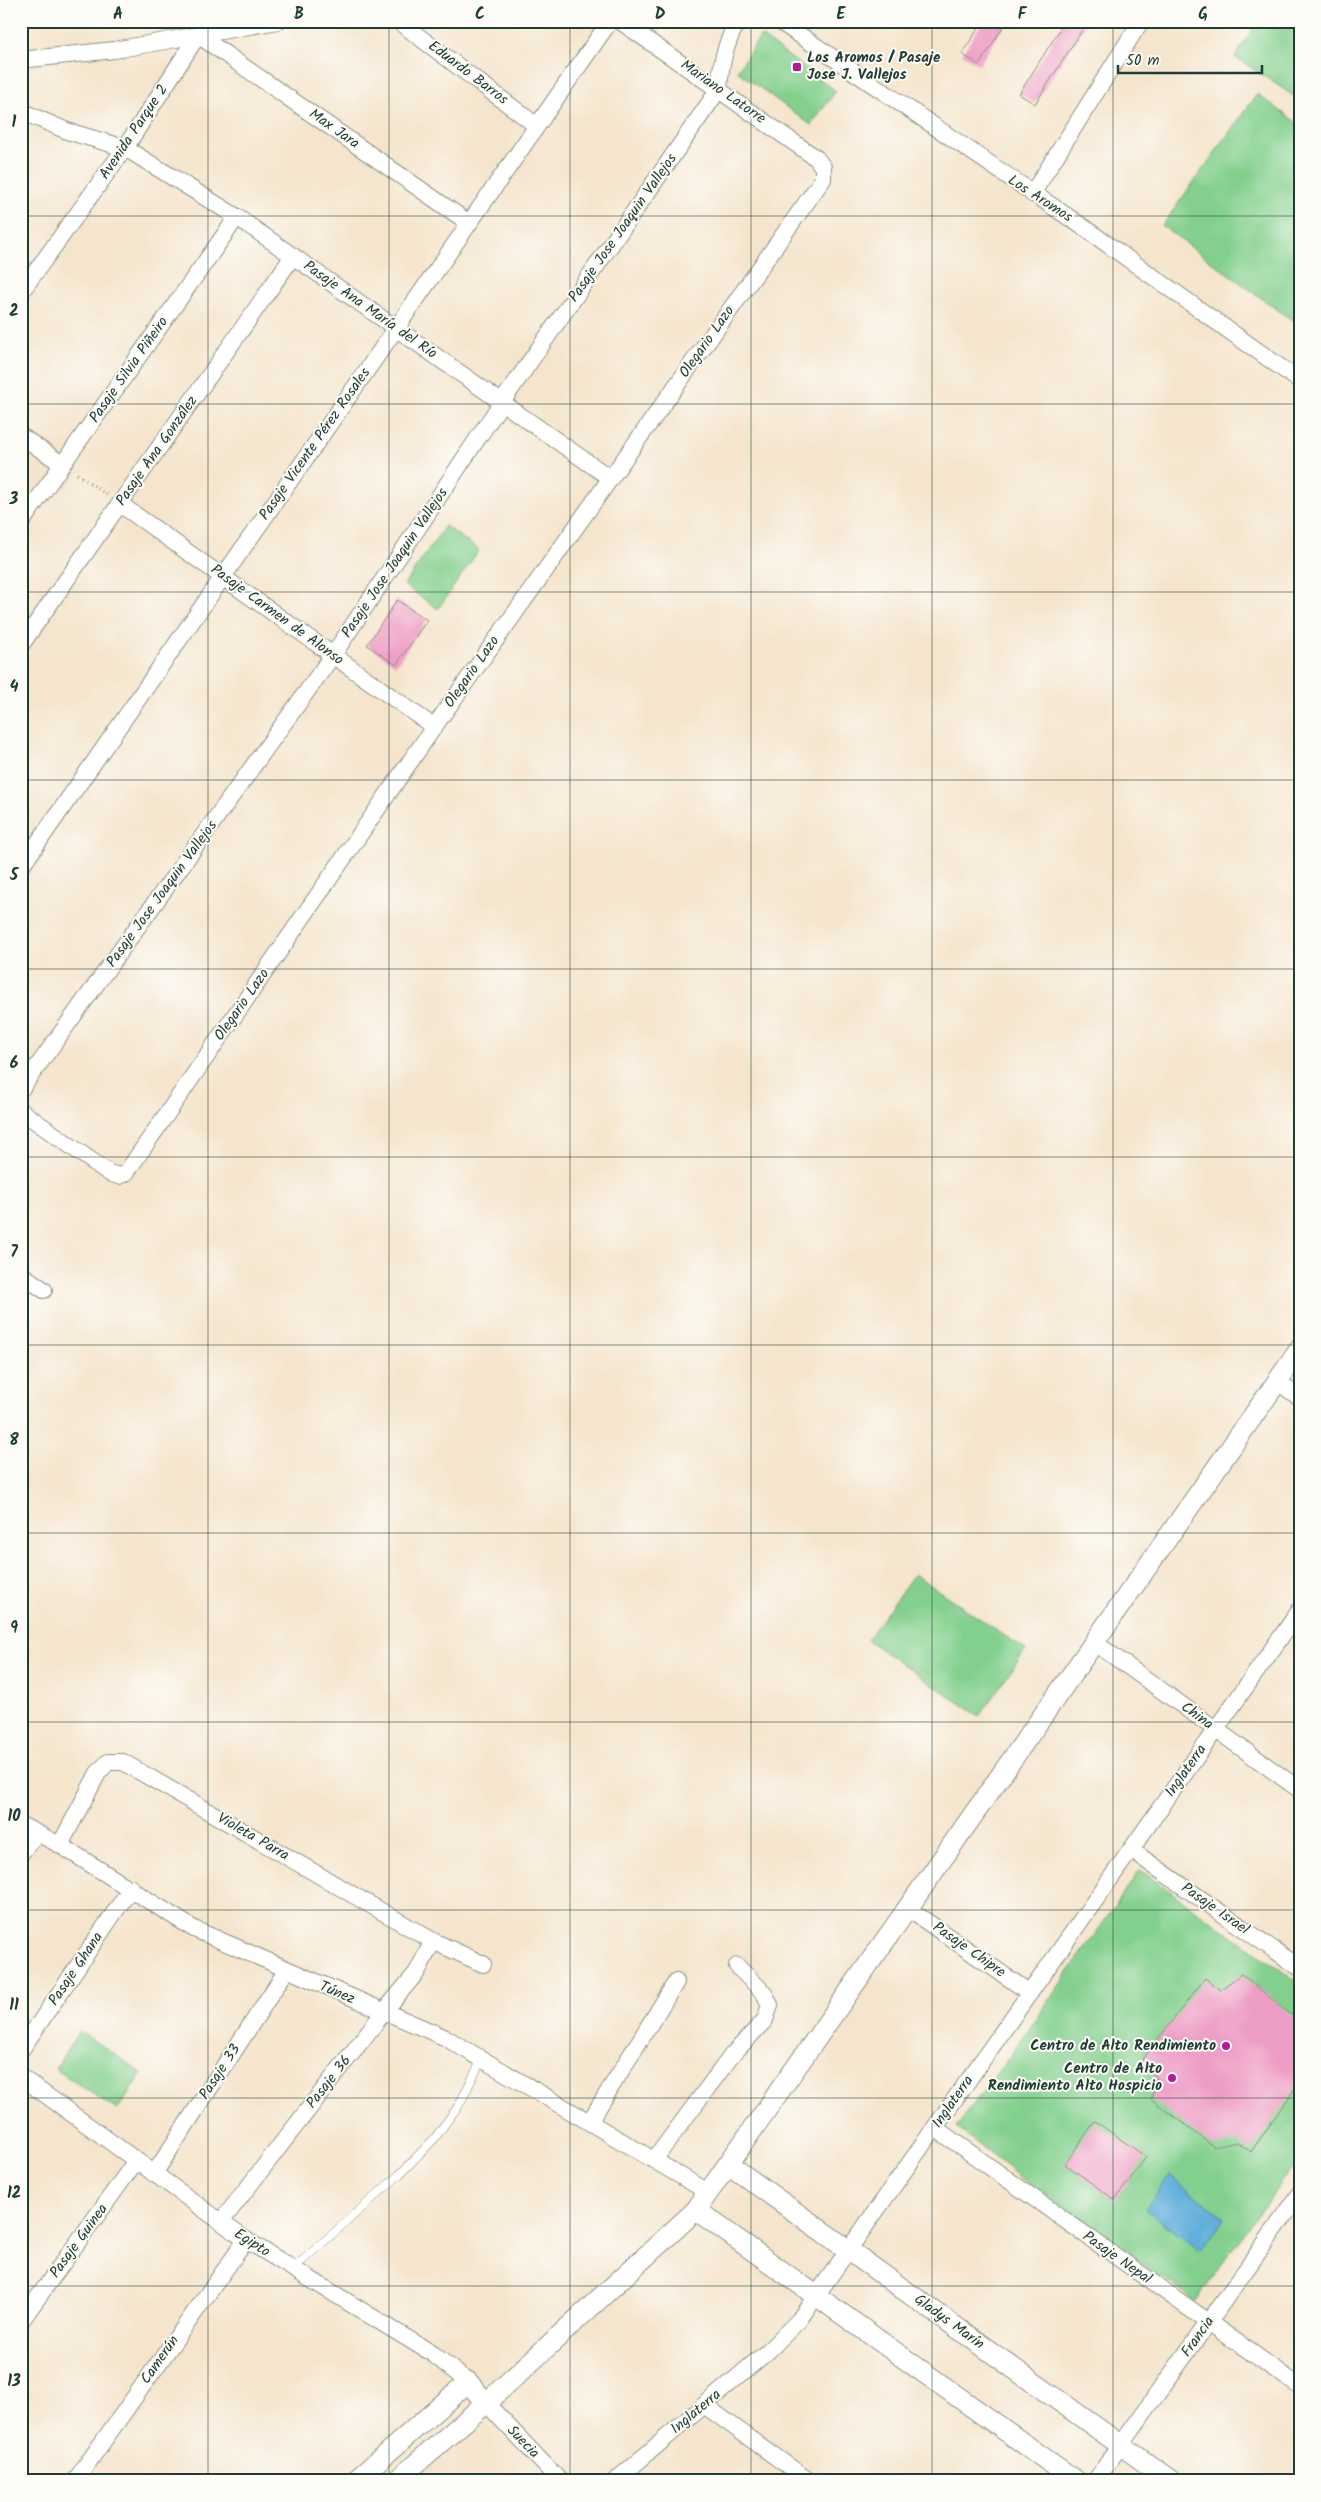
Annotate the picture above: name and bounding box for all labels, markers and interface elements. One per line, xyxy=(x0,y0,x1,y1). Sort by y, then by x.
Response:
text: A xyxy=(113,2,123,27)
text: B xyxy=(294,2,304,27)
text: C xyxy=(475,2,485,27)
text: D xyxy=(655,2,666,27)
text: E xyxy=(837,2,847,27)
text: F xyxy=(1018,2,1028,27)
text: G xyxy=(1198,2,1208,27)
street label: Eduardo Barros xyxy=(423,35,514,112)
scale bar xyxy=(1118,42,1262,74)
place label: Los Aromos / Pasaje Jose J. Vallejos xyxy=(807,46,941,87)
text: 50 m xyxy=(1126,49,1160,73)
street label: Mariano Latorre xyxy=(675,54,771,131)
marker: Los Aromos / Pasaje Jose J. Vallejos xyxy=(791,61,803,73)
street label: Avenida Parque 2 xyxy=(93,80,175,184)
street label: Max Jara xyxy=(304,103,364,155)
text: 1 xyxy=(12,110,17,135)
street label: Pasaje Jose Joaquin Vallejos xyxy=(562,148,684,307)
street label: Los Aromos xyxy=(1003,169,1078,229)
street label: Pasaje Ana María del Río xyxy=(298,255,442,366)
text: 2 xyxy=(9,299,19,324)
street label: Olegario Lazo xyxy=(673,301,741,383)
street label: Pasaje Silvia Piñeiro xyxy=(83,312,175,428)
street label: Pasaje Vicente Pérez Rosales xyxy=(253,362,377,525)
street label: Pasaje Ana González xyxy=(110,391,204,511)
street label: Pasaje Jose Joaquin Vallejos xyxy=(336,482,455,643)
text: 3 xyxy=(9,487,19,512)
street label: Pasaje Carmen de Alonso xyxy=(205,558,349,672)
street label: Olegario Lazo xyxy=(438,631,506,713)
text: 4 xyxy=(10,675,19,700)
street label: Pasaje Jose Joaquin Vallejos xyxy=(100,815,224,973)
text: 5 xyxy=(9,863,20,888)
street label: Olegario Lazo xyxy=(208,964,276,1046)
text: 6 xyxy=(10,1051,19,1076)
text: 7 xyxy=(10,1240,18,1265)
text: 8 xyxy=(9,1428,19,1453)
text: 9 xyxy=(10,1616,18,1641)
street label: China xyxy=(1176,1696,1218,1736)
street label: Inglaterra xyxy=(1159,1740,1213,1802)
text: 10 xyxy=(7,1804,21,1829)
street label: Violeta Parra xyxy=(212,1807,294,1867)
street label: Pasaje Israel xyxy=(1176,1877,1254,1942)
street label: Pasaje Chipre xyxy=(927,1916,1011,1984)
street label: Pasaje Ghana xyxy=(42,1927,110,2011)
street label: Túnez xyxy=(315,1975,359,2011)
text: 11 xyxy=(9,1993,19,2018)
place label: Centro de Alto Rendimiento xyxy=(1030,2034,1216,2058)
street label: Pasaje 33 xyxy=(193,2039,247,2105)
marker: Centro de Alto Rendimiento xyxy=(1220,2040,1232,2052)
street label: Pasaje 36 xyxy=(300,2050,358,2114)
place label: Centro de Alto Rendimiento Alto Hospicio xyxy=(988,2057,1162,2098)
street label: Inglaterra xyxy=(926,2071,980,2133)
marker: Centro de Alto Rendimiento Alto Hospicio xyxy=(1166,2072,1178,2084)
text: 12 xyxy=(7,2181,21,2206)
street label: Pasaje Guinea xyxy=(44,2199,114,2283)
street label: Egipto xyxy=(229,2222,275,2264)
street label: Pasaje Nepal xyxy=(1077,2225,1157,2291)
street label: Gladys Marín xyxy=(909,2288,989,2356)
street label: Francia xyxy=(1175,2312,1221,2362)
street label: Camerún xyxy=(134,2331,186,2389)
text: 13 xyxy=(7,2369,21,2394)
street label: Inglaterra xyxy=(665,2384,727,2440)
street label: Suecia xyxy=(501,2420,545,2464)

